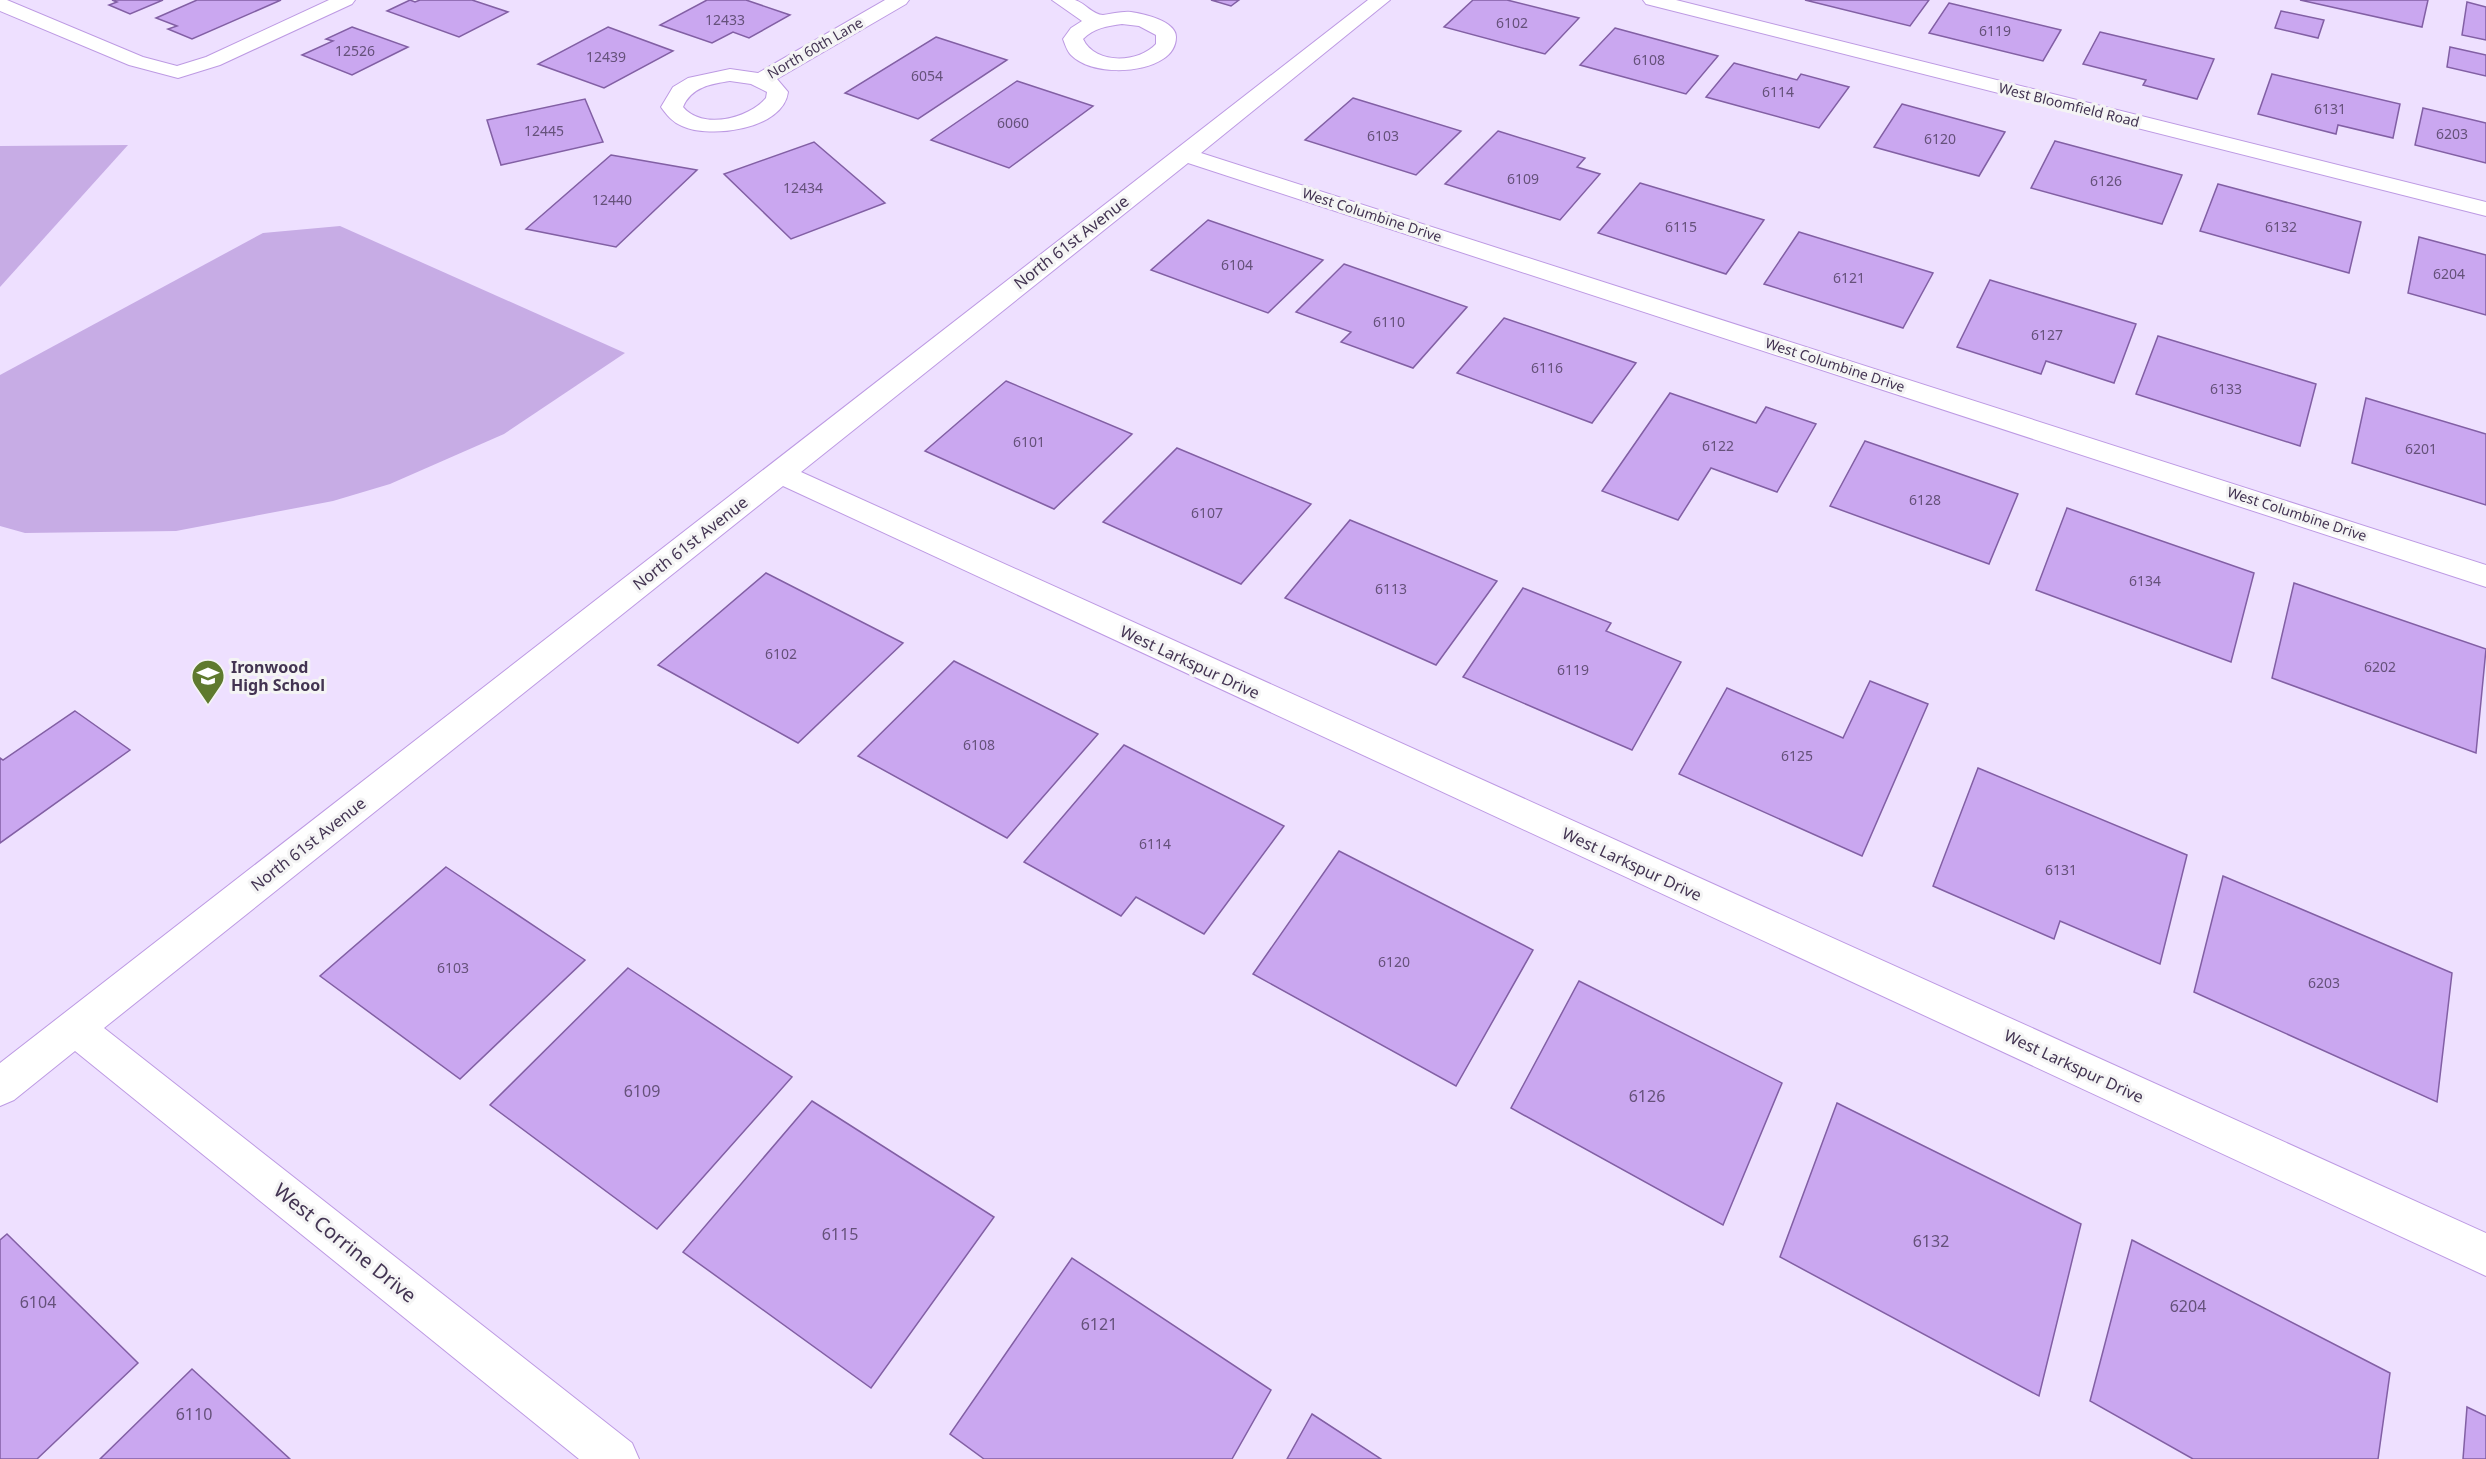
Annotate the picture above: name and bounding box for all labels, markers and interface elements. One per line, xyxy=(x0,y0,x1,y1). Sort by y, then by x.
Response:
house number: 12433 xyxy=(705,10,745,29)
street label: North 60th Lane xyxy=(764,12,866,83)
house number: 6102 xyxy=(1496,13,1528,32)
house number: 6119 xyxy=(1979,21,2011,40)
house number: 12526 xyxy=(335,41,375,60)
house number: 12439 xyxy=(586,47,626,66)
house number: 6108 xyxy=(1633,50,1665,69)
house number: 6054 xyxy=(911,66,943,85)
street label: West Bloomfield Road xyxy=(1997,78,2142,131)
house number: 6114 xyxy=(1762,82,1794,101)
house number: 6131 xyxy=(2314,99,2346,118)
house number: 6060 xyxy=(997,113,1029,132)
house number: 12445 xyxy=(524,121,564,140)
house number: 6203 xyxy=(2436,124,2468,143)
house number: 6103 xyxy=(1367,126,1399,145)
house number: 6120 xyxy=(1924,129,1956,148)
house number: 6109 xyxy=(1507,169,1539,188)
house number: 6126 xyxy=(2090,171,2122,190)
house number: 12434 xyxy=(783,178,823,197)
street label: West Columbine Drive xyxy=(1300,183,1444,246)
house number: 12440 xyxy=(592,190,632,209)
street label: North 61st Avenue xyxy=(1009,190,1133,294)
house number: 6115 xyxy=(1665,217,1697,236)
house number: 6132 xyxy=(2265,217,2297,236)
house number: 6104 xyxy=(1221,255,1253,274)
house number: 6204 xyxy=(2433,264,2465,283)
house number: 6121 xyxy=(1833,268,1865,287)
house number: 6110 xyxy=(1373,312,1405,331)
house number: 6127 xyxy=(2031,325,2063,344)
street label: West Columbine Drive xyxy=(1763,333,1907,396)
house number: 6116 xyxy=(1531,358,1563,377)
house number: 6133 xyxy=(2210,379,2242,398)
house number: 6101 xyxy=(1013,432,1045,451)
house number: 6122 xyxy=(1702,436,1734,455)
house number: 6201 xyxy=(2405,439,2437,458)
street label: West Columbine Drive xyxy=(2225,482,2369,545)
house number: 6128 xyxy=(1909,490,1941,509)
street label: North 61st Avenue xyxy=(628,491,752,595)
house number: 6107 xyxy=(1191,503,1223,522)
house number: 6134 xyxy=(2129,571,2161,590)
house number: 6113 xyxy=(1375,579,1407,598)
street label: West Larkspur Drive xyxy=(1117,620,1263,704)
house number: 6102 xyxy=(765,644,797,663)
place label: Ironwood High School xyxy=(231,656,325,696)
house number: 6202 xyxy=(2364,657,2396,676)
school or university icon: Ironwood High School xyxy=(190,658,226,705)
house number: 6119 xyxy=(1557,660,1589,679)
house number: 6108 xyxy=(963,735,995,754)
house number: 6125 xyxy=(1781,746,1813,765)
street label: North 61st Avenue xyxy=(246,792,370,896)
street label: West Larkspur Drive xyxy=(1559,822,1705,906)
house number: 6114 xyxy=(1139,834,1171,853)
house number: 6131 xyxy=(2045,860,2077,879)
house number: 6120 xyxy=(1378,952,1410,971)
house number: 6103 xyxy=(437,958,469,977)
house number: 6203 xyxy=(2308,973,2340,992)
street label: West Larkspur Drive xyxy=(2001,1024,2147,1108)
house number: 6109 xyxy=(624,1080,660,1102)
house number: 6126 xyxy=(1629,1085,1665,1107)
street label: West Corrine Drive xyxy=(268,1177,422,1309)
house number: 6115 xyxy=(822,1223,858,1245)
house number: 6132 xyxy=(1913,1230,1949,1252)
house number: 6104 xyxy=(20,1291,56,1313)
house number: 6204 xyxy=(2170,1295,2206,1317)
house number: 6121 xyxy=(1081,1313,1117,1335)
house number: 6110 xyxy=(176,1403,212,1425)

